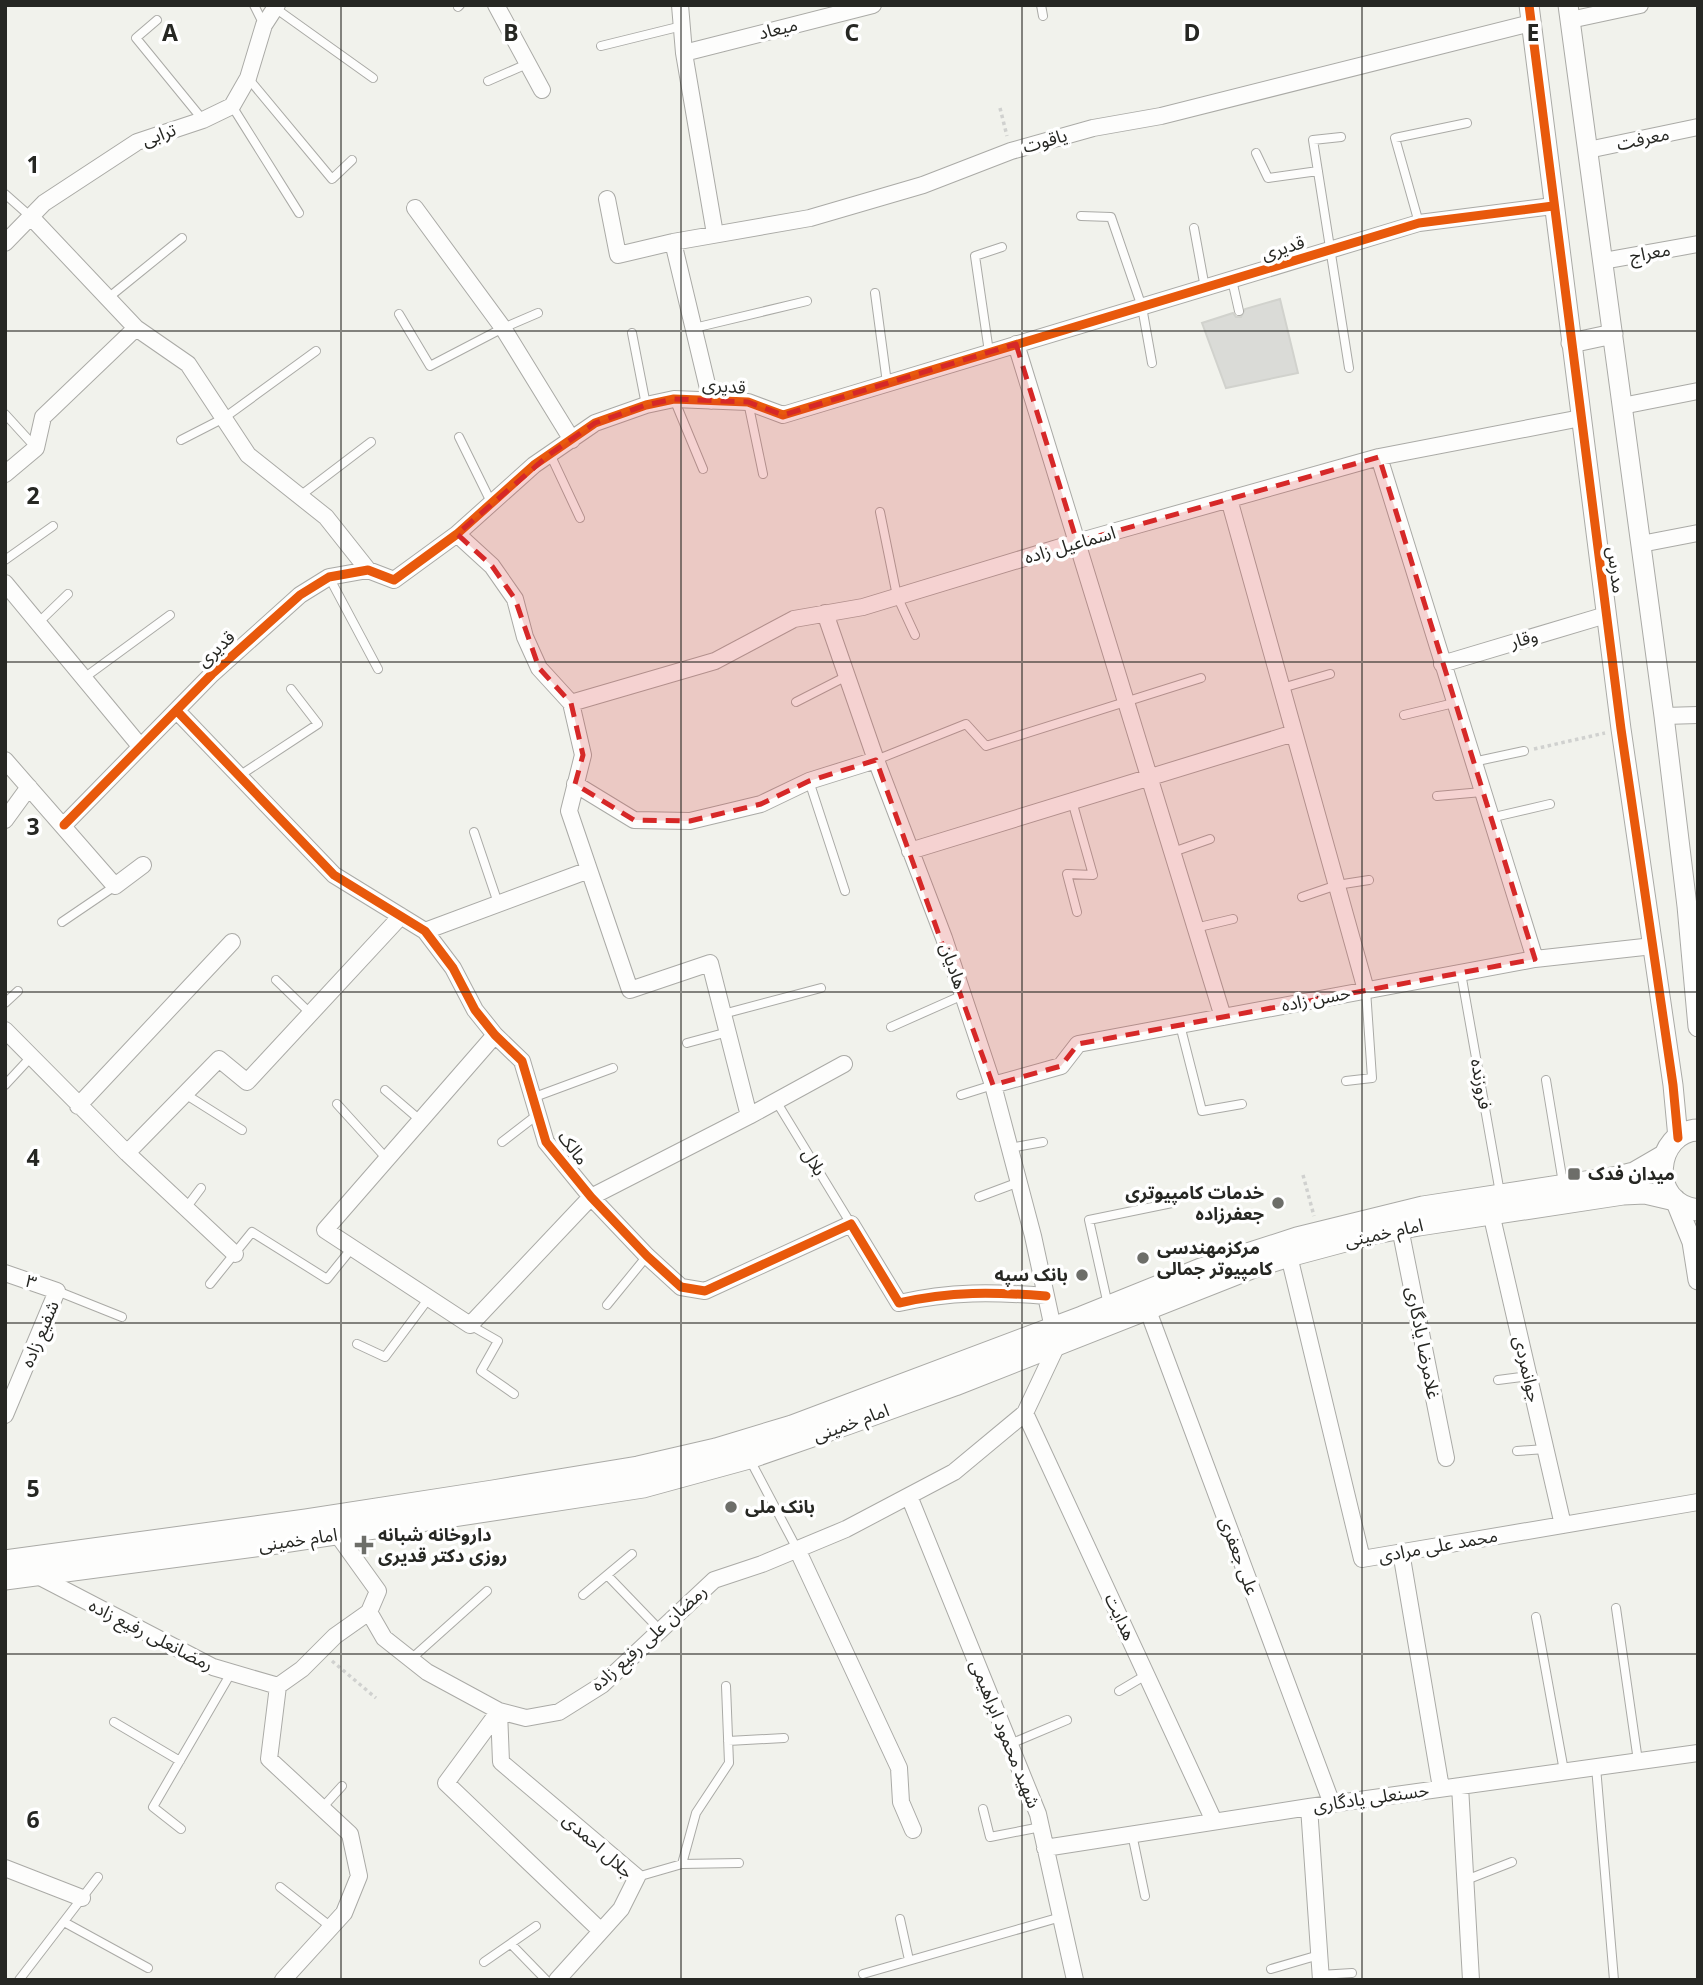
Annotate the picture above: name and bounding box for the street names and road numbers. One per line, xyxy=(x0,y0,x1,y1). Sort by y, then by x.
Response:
street label: میعاد xyxy=(756,12,800,44)
street label: ترابی xyxy=(138,117,179,151)
street label: معرفت xyxy=(1614,121,1671,155)
street label: یاقوت xyxy=(1020,122,1070,158)
street label: قدیری xyxy=(1258,229,1307,265)
street label: معراج xyxy=(1627,237,1673,269)
street label: قدیری xyxy=(701,371,747,399)
street label: اسماعیل زاده xyxy=(1021,520,1118,569)
street label: مدرس xyxy=(1602,545,1632,595)
street label: وقار xyxy=(1506,623,1540,654)
street label: قدیری xyxy=(191,625,240,672)
street label: هادیان xyxy=(935,939,973,992)
street label: حسن زاده xyxy=(1279,980,1352,1016)
street label: فروزنده xyxy=(1466,1057,1498,1111)
street label: مالک xyxy=(553,1125,594,1169)
street label: بلال xyxy=(797,1143,832,1180)
street label: امام خمینی xyxy=(1342,1212,1426,1255)
street label: ۳ xyxy=(23,1268,40,1294)
street label: غلامرضا یادگاری xyxy=(1401,1284,1447,1401)
street label: شفیع زاده xyxy=(14,1297,67,1372)
street label: جوانمردی xyxy=(1509,1333,1547,1404)
street label: امام خمینی xyxy=(809,1397,893,1450)
street label: علی جعفری xyxy=(1215,1513,1265,1598)
street label: امام خمینی xyxy=(257,1522,339,1559)
street label: محمد علی مرادی xyxy=(1376,1523,1499,1567)
street label: رمضان علی رفیع زاده xyxy=(585,1579,714,1698)
street label: هدایت xyxy=(1100,1589,1142,1644)
street label: رمضانعلی رفیع زاده xyxy=(84,1592,218,1678)
street label: شهید محمود ابراهیمی xyxy=(965,1656,1047,1811)
street label: حسنعلی یادگاری xyxy=(1311,1777,1430,1817)
street label: جلال احمدی xyxy=(558,1807,639,1883)

